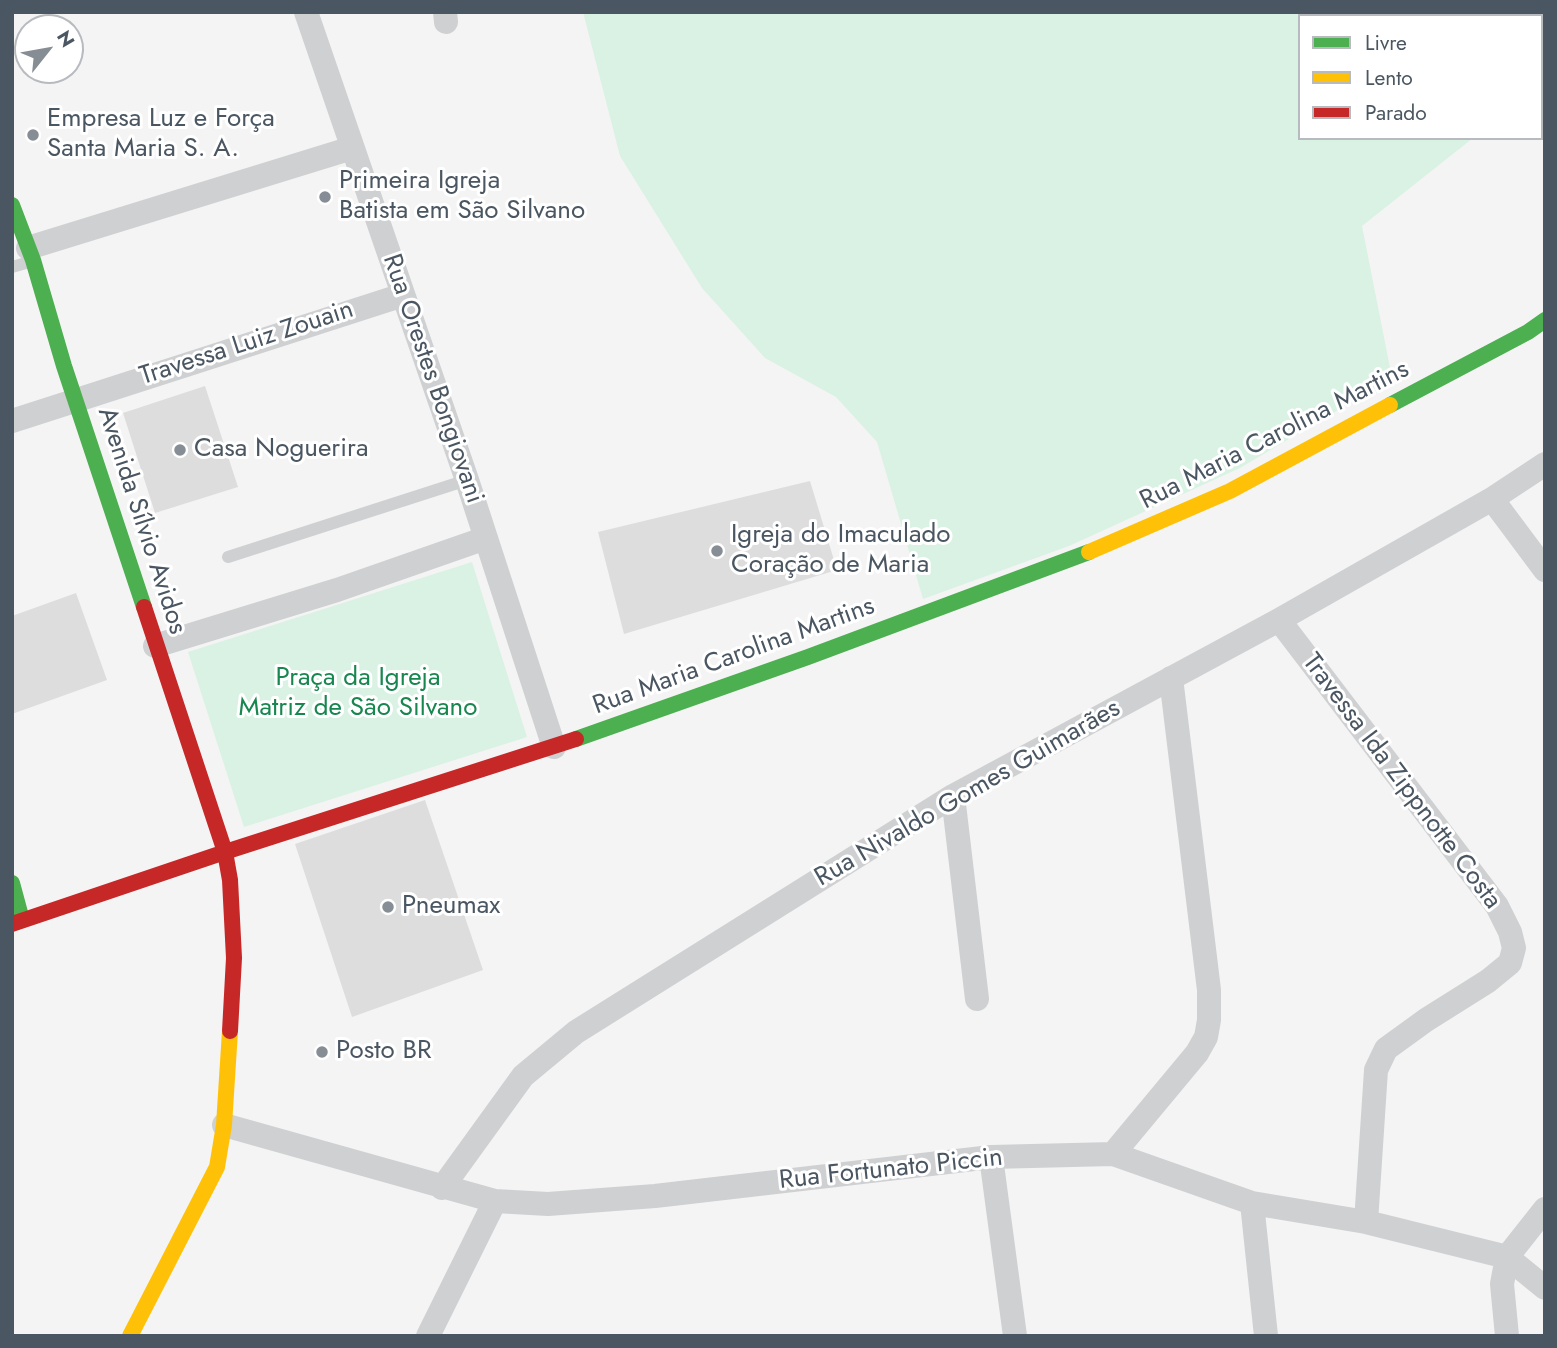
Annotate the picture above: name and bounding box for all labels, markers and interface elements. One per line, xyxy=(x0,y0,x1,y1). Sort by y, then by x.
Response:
north arrow xyxy=(14,14,84,84)
legend xyxy=(1298,14,1543,140)
text: N xyxy=(50,26,81,52)
text: Livre xyxy=(1365,28,1407,58)
text: Lento xyxy=(1365,63,1413,93)
text: Parado xyxy=(1365,98,1427,128)
place label: Empresa Luz e Força Santa Maria S. A. xyxy=(47,104,275,166)
marker: Empresa Luz e Força Santa Maria S. A. xyxy=(25,127,41,143)
place label: Primeira Igreja Batista em São Silvano xyxy=(339,166,585,228)
marker: Primeira Igreja Batista em São Silvano xyxy=(317,189,333,205)
street label: Rua Orestes Bongiovani xyxy=(375,250,489,508)
street label: Travessa Luiz Zouain xyxy=(136,295,358,393)
street label: Rua Maria Carolina Martins xyxy=(1135,355,1415,517)
street label: Avenida Sílvio Avidos xyxy=(90,404,192,638)
place label: Casa Noguerira xyxy=(194,434,368,466)
marker: Casa Noguerira xyxy=(172,442,188,458)
place label: Igreja do Imaculado Coração de Maria xyxy=(731,520,950,582)
marker: Igreja do Imaculado Coração de Maria xyxy=(709,543,725,559)
street label: Rua Maria Carolina Martins xyxy=(589,591,879,723)
street label: Travessa Ida Zippnotte Costa xyxy=(1295,648,1507,916)
park label: Praça da Igreja Matriz de São Silvano xyxy=(239,663,477,724)
street label: Rua Nivaldo Gomes Guimarães xyxy=(810,694,1126,894)
place label: Pneumax xyxy=(402,891,500,923)
marker: Pneumax xyxy=(380,899,396,915)
place label: Posto BR xyxy=(336,1036,431,1068)
marker: Posto BR xyxy=(314,1044,330,1060)
street label: Rua Fortunato Piccin xyxy=(778,1143,1004,1197)

